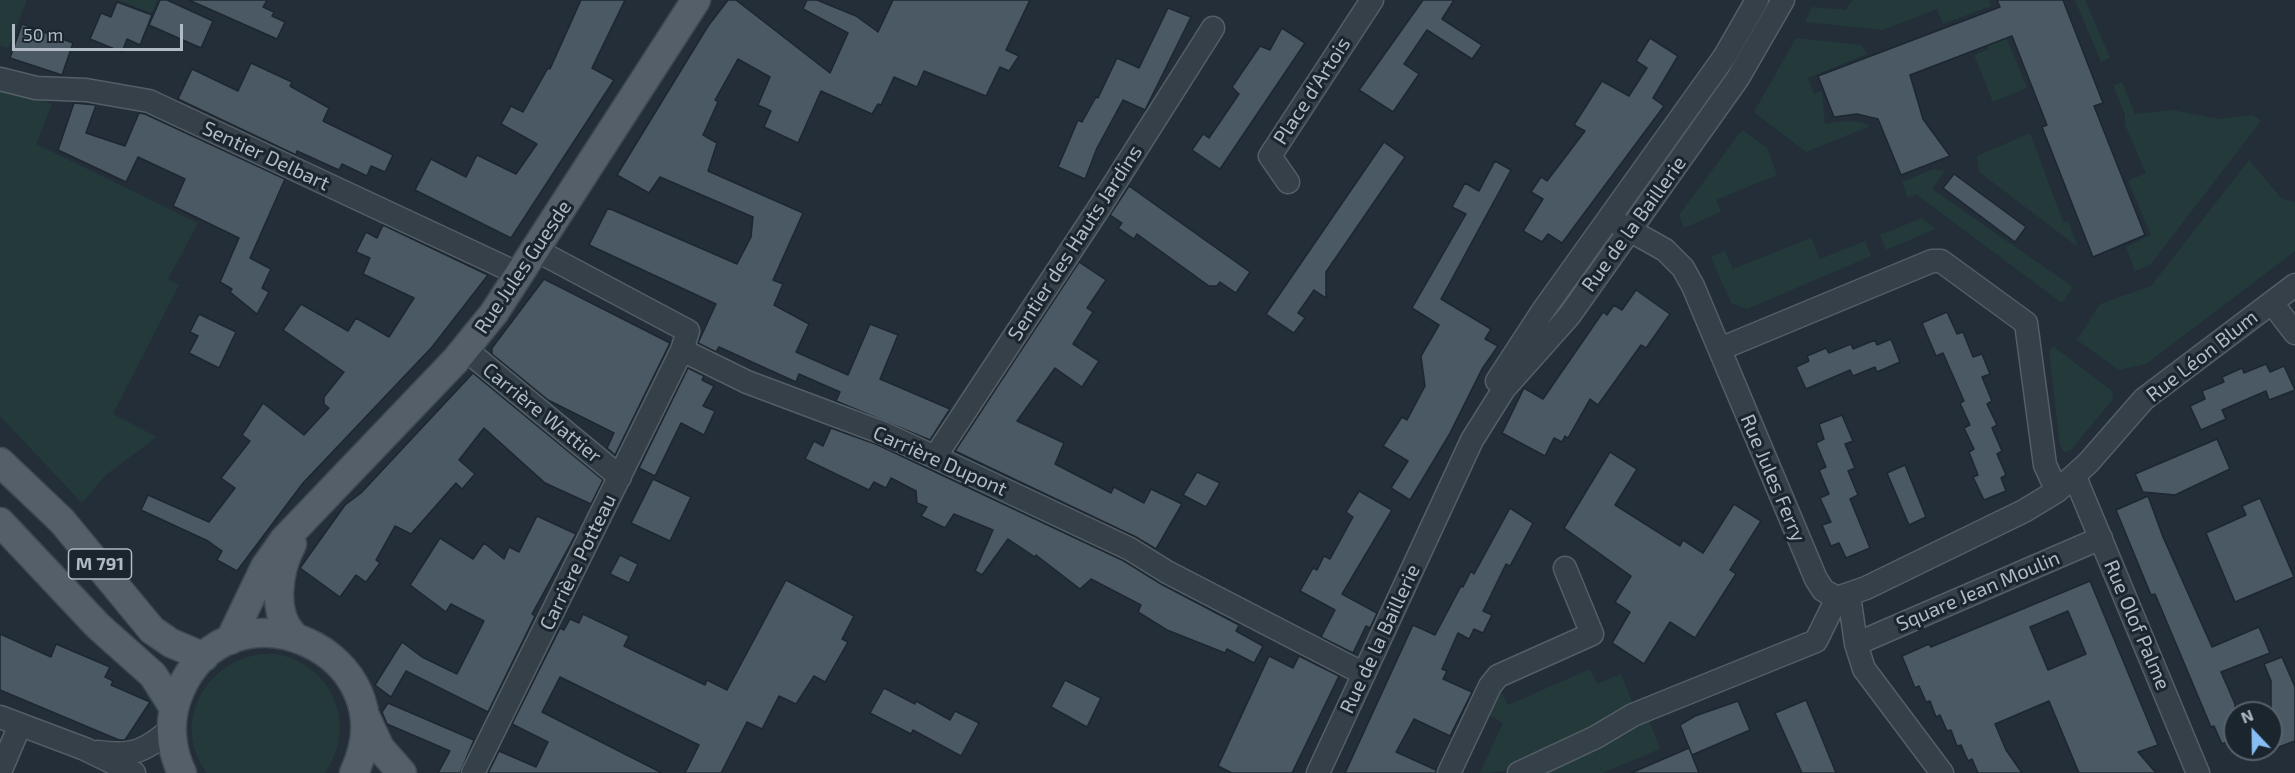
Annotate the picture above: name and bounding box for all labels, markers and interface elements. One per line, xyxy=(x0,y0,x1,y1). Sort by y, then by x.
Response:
scale bar xyxy=(15,12,186,50)
text: 50 m xyxy=(23,23,63,45)
street label: Place d'Artois xyxy=(1268,33,1356,149)
street label: Sentier Delbart xyxy=(199,116,333,196)
street label: Sentier des Hauts Jardins xyxy=(1003,141,1147,345)
street label: Rue de la Baillerie xyxy=(1577,152,1691,296)
street label: Rue Jules Guesde xyxy=(470,196,576,338)
street label: Rue Léon Blum xyxy=(2142,305,2262,407)
street label: Carrière Wattier xyxy=(478,358,606,468)
street label: Rue Jules Ferry xyxy=(1735,411,1811,545)
street label: Carrière Dupont xyxy=(869,421,1011,501)
street label: Carrière Potteau xyxy=(535,490,621,634)
street label: Square Jean Moulin xyxy=(1893,546,2063,636)
road number: M 791 xyxy=(68,549,132,579)
street label: Rue Olof Palme xyxy=(2099,557,2175,693)
street label: Rue de la Baillerie xyxy=(1335,561,1425,717)
north arrow xyxy=(2223,701,2283,761)
text: N xyxy=(2238,705,2256,727)

